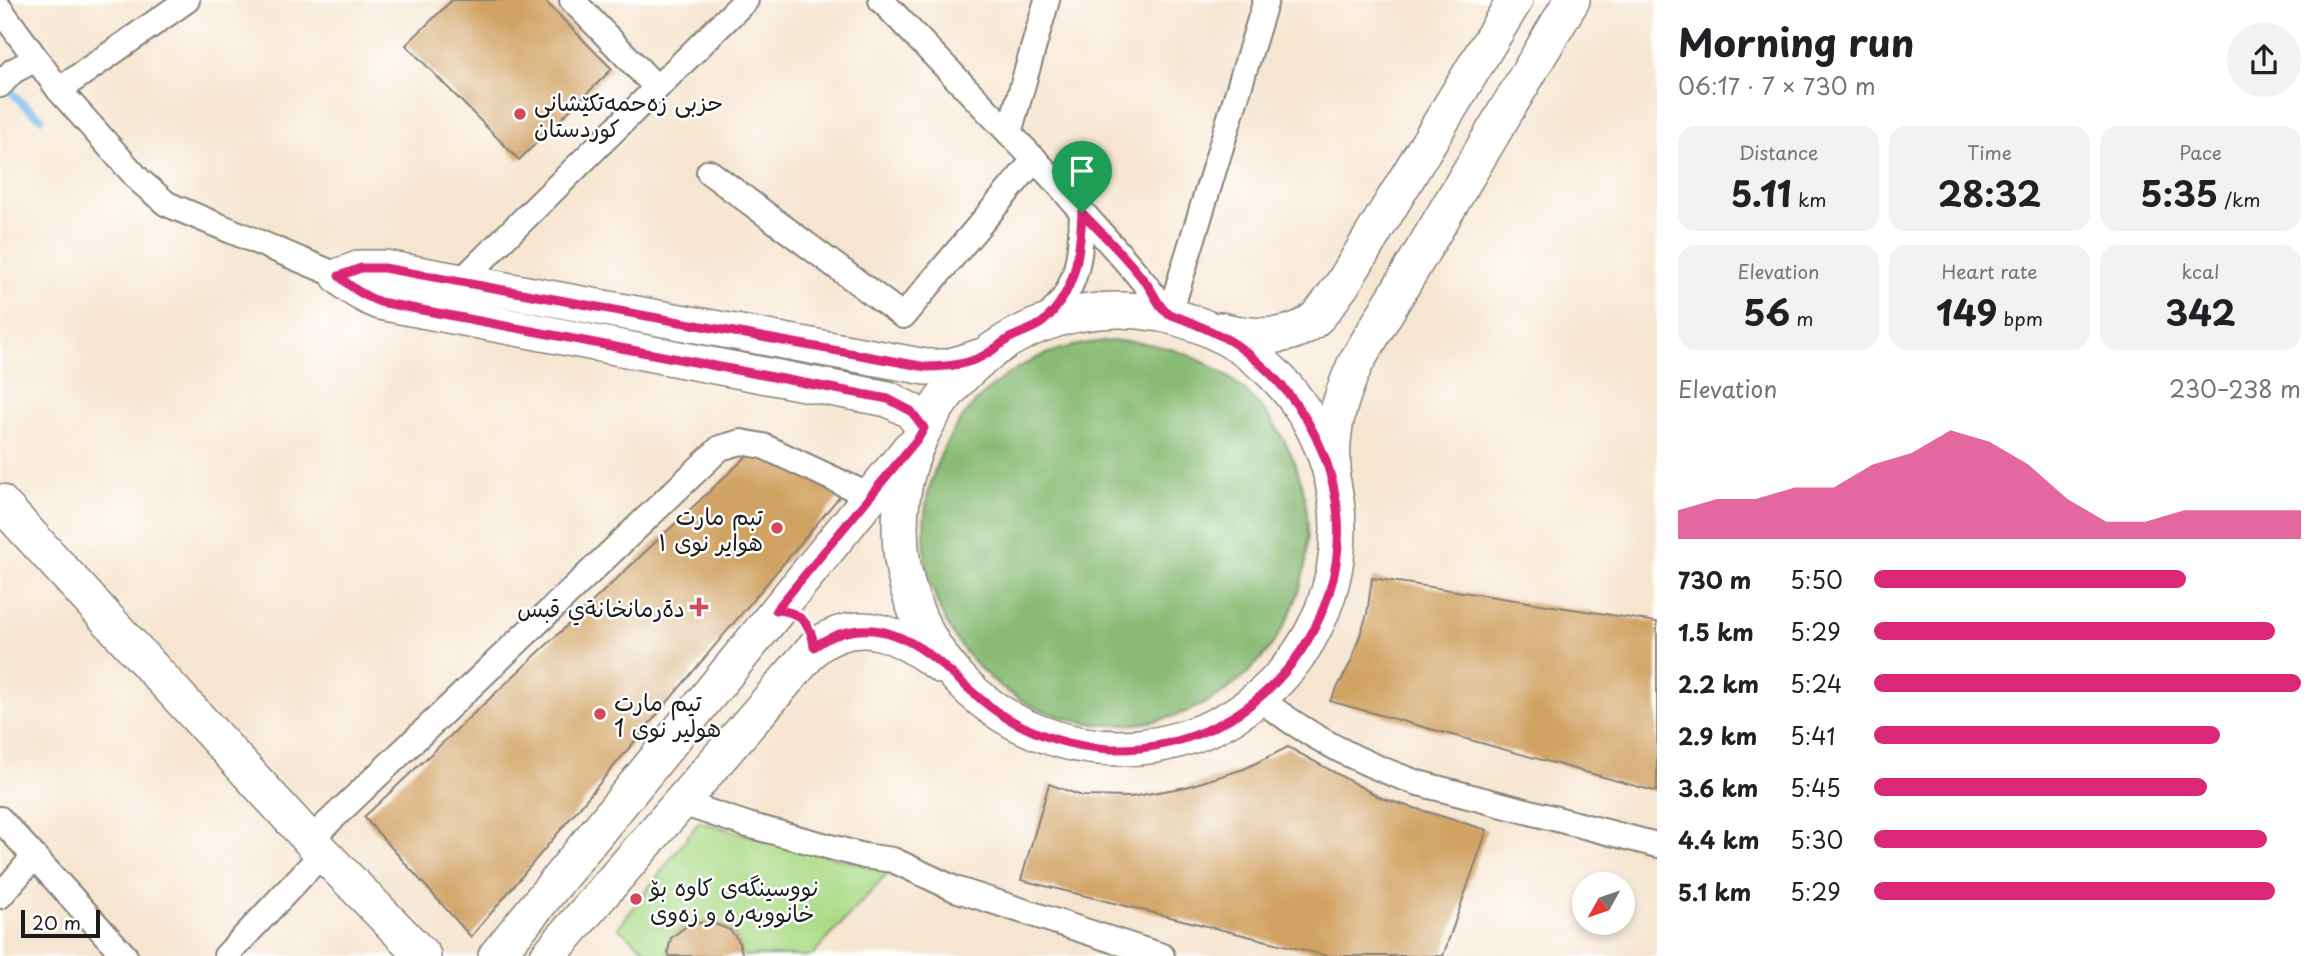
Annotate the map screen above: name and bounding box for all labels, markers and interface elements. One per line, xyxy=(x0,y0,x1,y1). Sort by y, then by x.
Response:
text: Morning run xyxy=(1678,13,1914,70)
button: share xyxy=(2227,23,2301,97)
text: 06:17 · 7 × 730 m xyxy=(1678,68,1876,103)
place label: حزبی زه‌حمه‌تكێشانی كوردستان xyxy=(534,84,723,145)
marker: حزبی زه‌حمه‌تكێشانی كوردستان xyxy=(512,106,528,122)
text: Distance xyxy=(1739,138,1818,166)
text: Time xyxy=(1967,138,2012,166)
text: Pace xyxy=(2179,138,2222,166)
pin xyxy=(1052,141,1112,213)
icon: arrive xyxy=(1063,152,1101,190)
text: 5.11 xyxy=(1730,166,1792,219)
text: 28:32 xyxy=(1938,166,2041,219)
text: 5:35 xyxy=(2140,166,2218,219)
text: km xyxy=(1792,185,1827,213)
text: /km xyxy=(2218,185,2261,213)
text: Elevation xyxy=(1738,257,1819,285)
text: Heart rate xyxy=(1942,257,2037,285)
text: kcal xyxy=(2182,257,2219,285)
text: 56 xyxy=(1743,285,1790,338)
text: 149 xyxy=(1936,285,1997,338)
text: 342 xyxy=(2165,285,2236,338)
text: m xyxy=(1790,304,1814,332)
text: bpm xyxy=(1997,304,2043,332)
text: Elevation xyxy=(1678,371,1777,406)
text: 230–238 m xyxy=(2169,371,2301,406)
place label: تبم مارت هواير نوى ١ xyxy=(658,498,763,559)
marker: تبم مارت هواير نوى ١ xyxy=(769,520,785,536)
text: 730 m xyxy=(1678,562,1751,597)
text: 5:50 xyxy=(1790,562,1843,597)
place label: دةرمانخانةي قبس xyxy=(517,590,685,626)
marker: دةرمانخانةي قبس xyxy=(691,599,707,615)
text: 1.5 km xyxy=(1678,614,1754,649)
text: 5:29 xyxy=(1790,614,1841,649)
text: 2.2 km xyxy=(1678,666,1759,701)
text: 5:24 xyxy=(1790,666,1842,701)
place label: تيم مارت هولير نوى 1 xyxy=(614,684,721,745)
marker: تيم مارت هولير نوى 1 xyxy=(592,706,608,722)
text: 2.9 km xyxy=(1678,718,1757,753)
text: 5:41 xyxy=(1790,718,1836,753)
text: 3.6 km xyxy=(1678,770,1758,805)
text: 5:45 xyxy=(1790,770,1841,805)
text: 4.4 km xyxy=(1678,822,1759,857)
text: 5:30 xyxy=(1790,822,1843,857)
place label: نووسینگەی کاوە بۆ خانووبەرە و زەوی xyxy=(648,869,820,930)
north arrow xyxy=(1572,872,1634,934)
map controls xyxy=(1572,872,1635,935)
text: 5.1 km xyxy=(1678,874,1751,909)
text: 5:29 xyxy=(1790,874,1841,909)
marker: نووسینگەی کاوە بۆ خانووبەرە و زەوی xyxy=(628,891,644,907)
scale bar xyxy=(21,907,100,939)
text: 20 m xyxy=(32,908,81,936)

